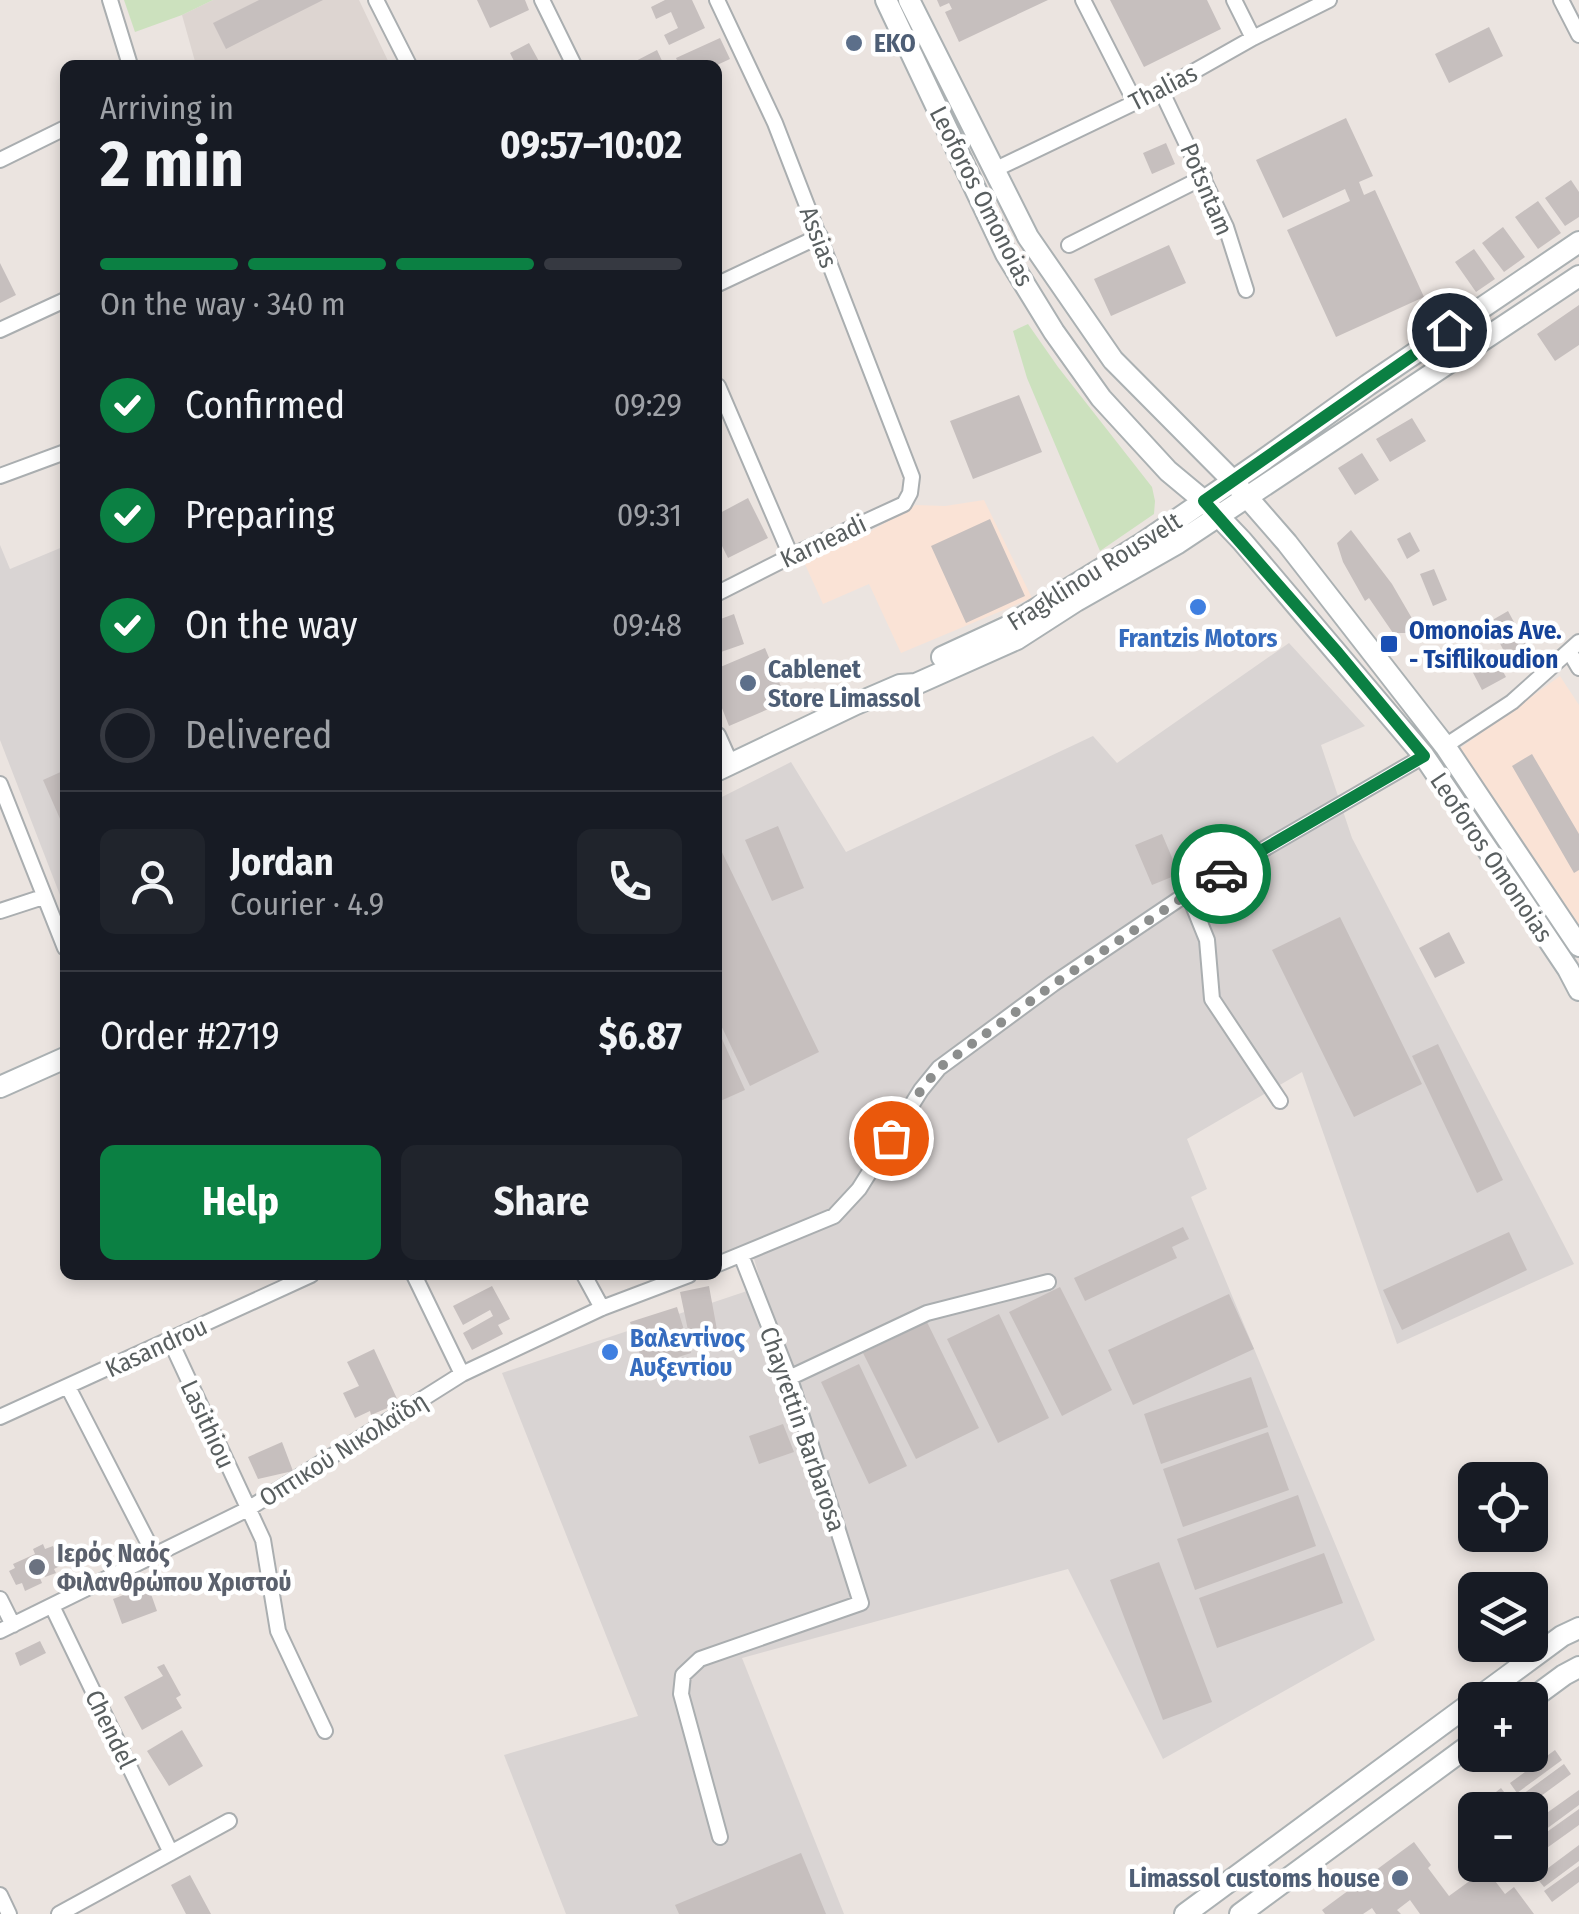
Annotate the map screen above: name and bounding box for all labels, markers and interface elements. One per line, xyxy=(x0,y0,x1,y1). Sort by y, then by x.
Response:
place label: EKO xyxy=(874,29,916,59)
marker: EKO xyxy=(843,32,865,54)
street label: Thalias xyxy=(1124,58,1203,118)
text: Arriving in xyxy=(100,89,234,127)
street label: Leoforos Omonoias xyxy=(923,102,1039,291)
text: 09:57–10:02 xyxy=(500,122,682,168)
text: 2 min xyxy=(100,125,244,203)
street label: Potsntam xyxy=(1173,139,1239,240)
street label: Assias xyxy=(793,202,843,272)
text: On the way · 340 m xyxy=(100,285,346,323)
pin xyxy=(1407,288,1492,373)
icon: home xyxy=(1422,303,1477,358)
icon: check xyxy=(100,378,155,433)
text: Confirmed xyxy=(185,382,345,428)
text: 09:29 xyxy=(614,386,682,424)
icon: check xyxy=(100,488,155,543)
text: Preparing xyxy=(185,492,334,538)
text: 09:31 xyxy=(617,496,682,534)
street label: Fragklinou Rousvelt xyxy=(1002,506,1188,637)
street label: Karneadi xyxy=(776,509,871,575)
marker: Frantzis Motors xyxy=(1187,596,1209,618)
icon: check xyxy=(100,598,155,653)
text: On the way xyxy=(185,602,357,648)
text: 09:48 xyxy=(612,606,682,644)
place label: Omonoias Ave. - Tsiflikoudion xyxy=(1409,616,1562,675)
place label: Frantzis Motors xyxy=(1119,624,1277,654)
marker: Omonoias Ave. - Tsiflikoudion xyxy=(1378,633,1400,655)
place label: Cablenet Store Limassol xyxy=(768,655,921,714)
marker: Cablenet Store Limassol xyxy=(737,672,759,694)
text: Delivered xyxy=(185,712,332,758)
street label: Leoforos Omonoias xyxy=(1423,767,1559,948)
courier xyxy=(1171,824,1271,924)
button: person xyxy=(100,829,205,934)
button: phone xyxy=(577,829,682,934)
text: Jordan xyxy=(230,839,334,885)
icon: car xyxy=(1194,847,1249,902)
text: Courier · 4.9 xyxy=(230,885,384,923)
text: Order #2719 xyxy=(100,1013,280,1059)
text: $6.87 xyxy=(599,1013,682,1059)
pin xyxy=(849,1096,934,1181)
icon: bag xyxy=(864,1111,919,1166)
button: Help xyxy=(100,1145,381,1260)
button: Share xyxy=(401,1145,682,1260)
street label: Kasandrou xyxy=(101,1311,212,1384)
street label: Chayrettin Barbarosa xyxy=(753,1323,851,1536)
place label: Βαλεντίνος Αυξεντίου xyxy=(629,1324,745,1383)
marker: Βαλεντίνος Αυξεντίου xyxy=(599,1341,621,1363)
street label: Lasithiou xyxy=(174,1376,241,1473)
street label: Οπτικού Νικολαΐδη xyxy=(254,1385,433,1513)
map controls xyxy=(1458,1462,1548,1882)
button: locate xyxy=(1458,1462,1548,1552)
place label: Ιερός Ναός Φιλανθρώπου Χριστού xyxy=(57,1539,291,1598)
marker: Ιερός Ναός Φιλανθρώπου Χριστού xyxy=(26,1556,48,1578)
button: layers xyxy=(1458,1572,1548,1662)
button: + xyxy=(1458,1682,1548,1772)
street label: Chendel xyxy=(78,1685,142,1774)
button: − xyxy=(1458,1792,1548,1882)
place label: Limassol customs house xyxy=(1129,1864,1380,1894)
marker: Limassol customs house xyxy=(1389,1867,1411,1889)

